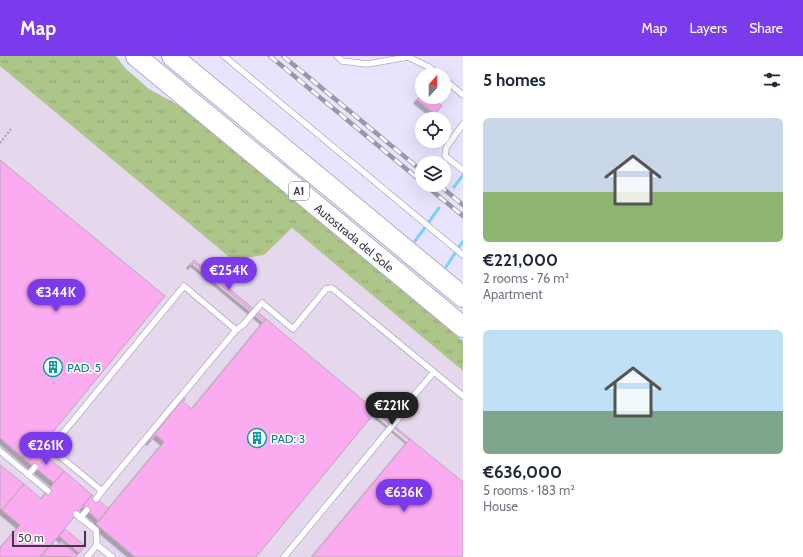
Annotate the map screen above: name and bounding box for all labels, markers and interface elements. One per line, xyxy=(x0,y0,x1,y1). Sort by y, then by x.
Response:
text: Map xyxy=(20,17,56,40)
text: Map xyxy=(642,19,667,37)
text: Layers xyxy=(689,19,727,37)
text: Share xyxy=(749,19,783,37)
north arrow xyxy=(415,68,451,104)
map controls xyxy=(415,68,451,192)
icon: filters xyxy=(761,69,783,91)
text: 5 homes xyxy=(483,70,546,90)
button: locate xyxy=(415,112,451,148)
icon: home xyxy=(597,144,669,216)
button: layers xyxy=(415,156,451,192)
road number: A1 xyxy=(289,182,309,200)
street label: Autostrada del Sole xyxy=(312,200,397,274)
text: €221,000 xyxy=(483,250,558,270)
pin: €254K xyxy=(201,257,257,291)
text: €254K xyxy=(210,262,248,278)
text: 2 rooms · 76 m² xyxy=(483,270,569,286)
pin: €344K xyxy=(28,279,84,313)
text: €344K xyxy=(36,284,76,300)
text: Apartment xyxy=(483,286,543,302)
building icon: PAD. 5 xyxy=(42,356,64,378)
icon: home xyxy=(597,356,669,428)
place label: PAD. 5 xyxy=(67,360,101,375)
pin: €221K xyxy=(364,392,420,426)
text: €221K xyxy=(374,397,410,413)
building icon: PAD: 3 xyxy=(246,427,268,449)
place label: PAD: 3 xyxy=(271,431,305,446)
pin: €261K xyxy=(18,432,74,466)
text: €261K xyxy=(28,437,64,453)
text: €636,000 xyxy=(483,462,562,482)
pin: €636K xyxy=(376,479,432,513)
text: 5 rooms · 183 m² xyxy=(483,482,575,498)
text: €636K xyxy=(385,484,423,500)
text: House xyxy=(483,498,518,514)
scale bar xyxy=(12,529,86,548)
text: 50 m xyxy=(18,531,44,545)

